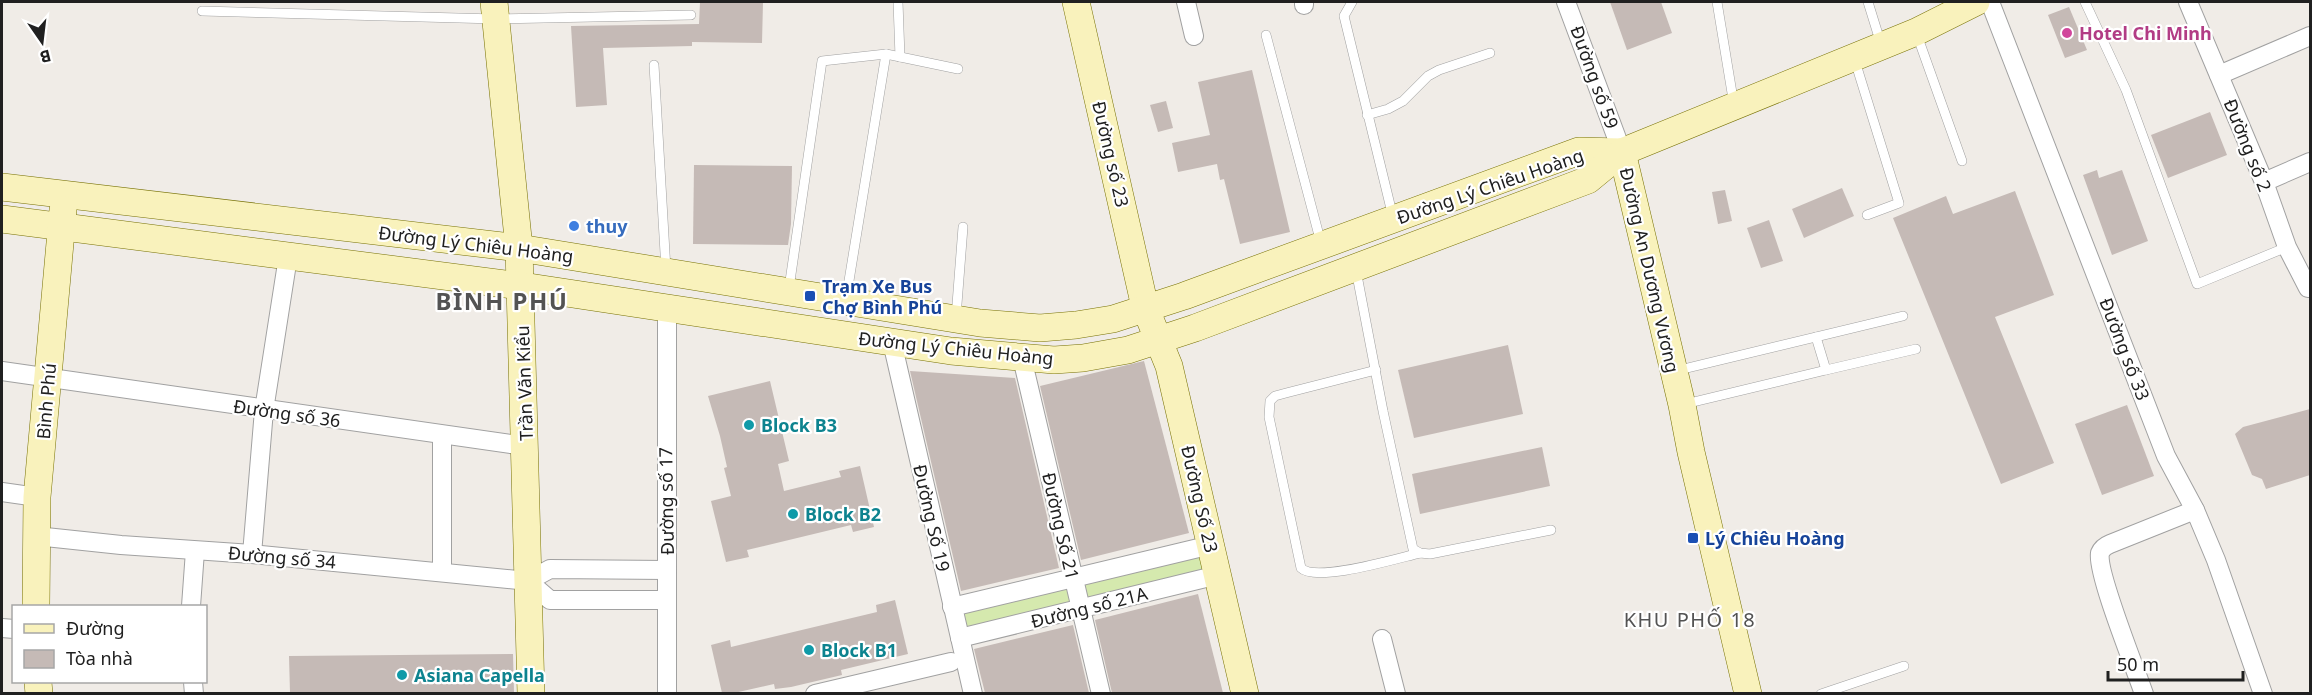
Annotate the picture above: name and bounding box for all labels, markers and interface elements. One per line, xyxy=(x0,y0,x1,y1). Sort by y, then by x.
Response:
north arrow xyxy=(12,12,72,72)
place label: Hotel Chi Minh xyxy=(2079,21,2212,45)
street label: Đường số 59 xyxy=(1565,22,1625,132)
marker: Hotel Chi Minh xyxy=(2060,26,2074,40)
text: B xyxy=(38,45,53,69)
street label: Đường số 2 xyxy=(2219,95,2277,195)
street label: Đường số 23 xyxy=(1087,99,1135,209)
street label: Đường Lý Chiêu Hoàng xyxy=(1393,143,1587,229)
street label: Đường An Dương Vương xyxy=(1615,165,1685,375)
place label: thuy xyxy=(586,214,628,238)
marker: thuy xyxy=(567,219,581,233)
street label: Đường Lý Chiêu Hoàng xyxy=(377,220,575,268)
place label: Trạm Xe Bus Chợ Bình Phú xyxy=(822,274,942,319)
district label: BÌNH PHÚ xyxy=(436,284,568,317)
marker: Trạm Xe Bus Chợ Bình Phú xyxy=(803,289,817,303)
street label: Đường số 33 xyxy=(2094,294,2156,404)
street label: Trần Văn Kiểu xyxy=(510,325,538,441)
street label: Đường Lý Chiêu Hoàng xyxy=(857,326,1055,370)
street label: Bình Phú xyxy=(31,362,61,440)
street label: Đường số 36 xyxy=(232,394,342,432)
place label: Block B3 xyxy=(761,413,837,437)
marker: Block B3 xyxy=(742,418,756,432)
street label: Đường Số 23 xyxy=(1176,443,1224,555)
street label: Đường số 17 xyxy=(653,447,679,555)
street label: Đường Số 19 xyxy=(908,462,956,574)
street label: Đường Số 21 xyxy=(1037,470,1085,582)
place label: Block B2 xyxy=(805,502,881,526)
marker: Block B2 xyxy=(786,507,800,521)
place label: Lý Chiêu Hoàng xyxy=(1705,526,1845,550)
marker: Lý Chiêu Hoàng xyxy=(1686,531,1700,545)
street label: Đường số 34 xyxy=(227,540,337,574)
street label: Đường số 21A xyxy=(1028,581,1150,633)
legend xyxy=(12,605,207,683)
district label: KHU PHỐ 18 xyxy=(1624,606,1756,633)
text: Đường xyxy=(66,616,125,640)
place label: Block B1 xyxy=(821,638,897,662)
marker: Block B1 xyxy=(802,643,816,657)
scale bar xyxy=(2108,644,2243,682)
text: Tòa nhà xyxy=(66,646,133,670)
text: 50 m xyxy=(2117,652,2159,676)
place label: Asiana Capella xyxy=(414,663,545,687)
marker: Asiana Capella xyxy=(395,668,409,682)

